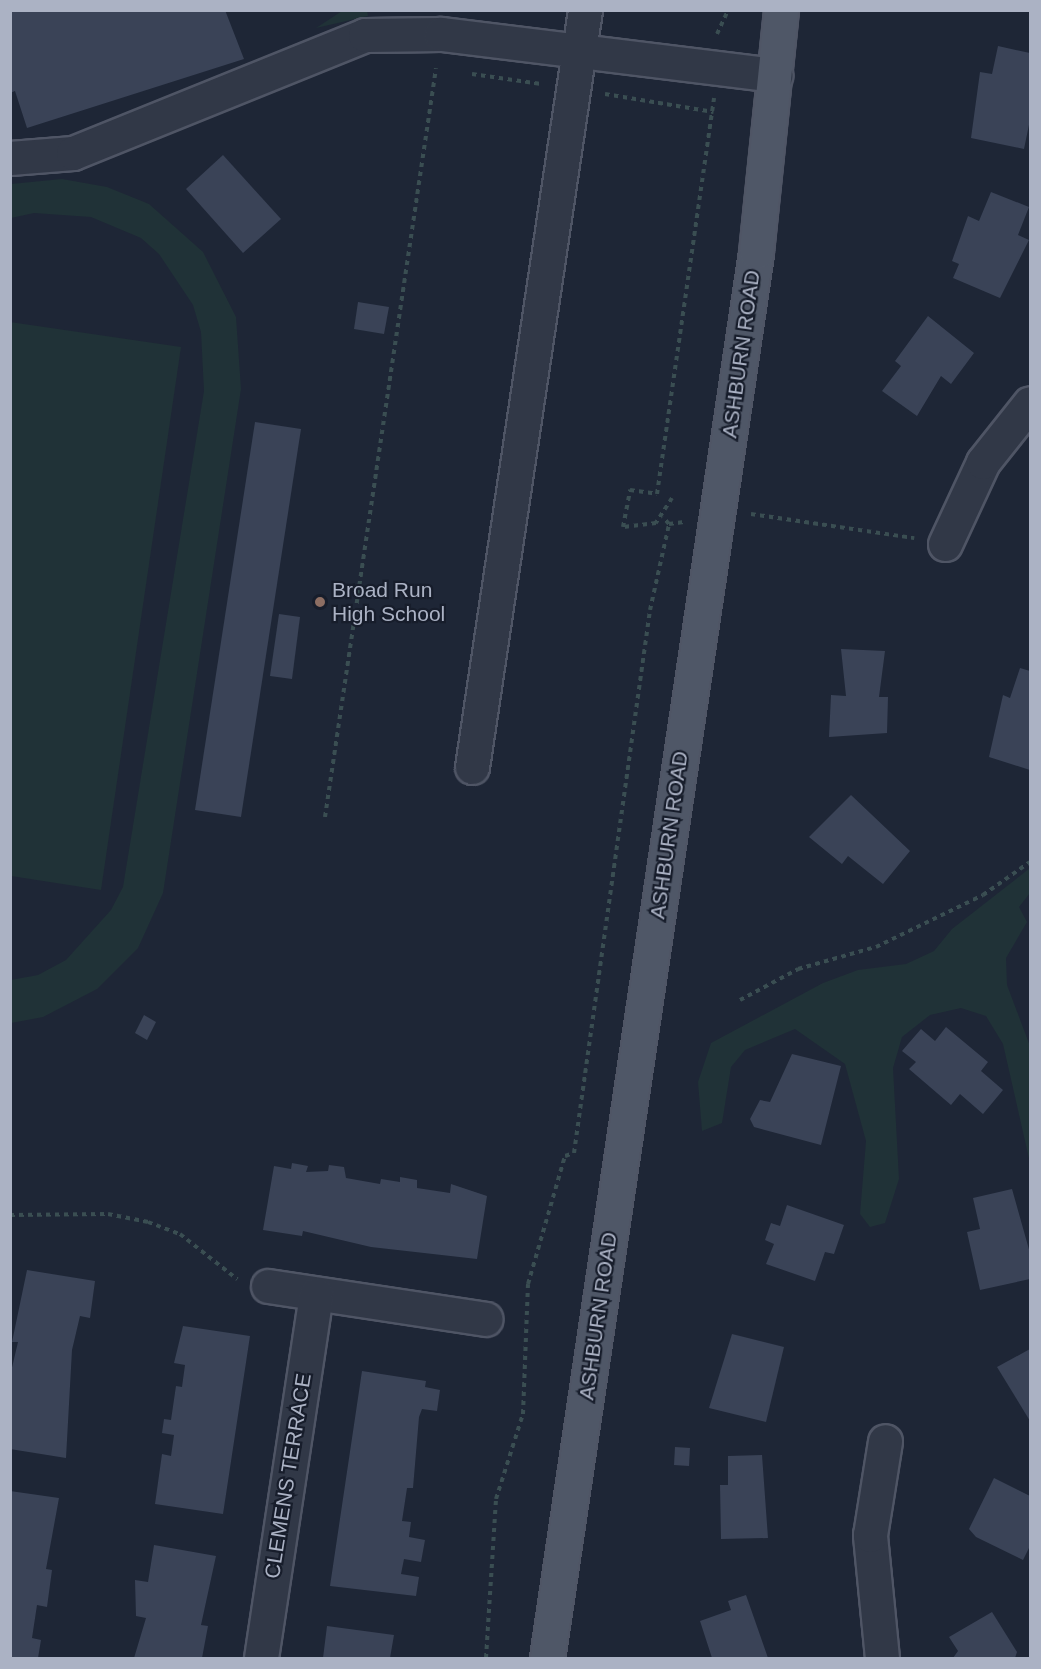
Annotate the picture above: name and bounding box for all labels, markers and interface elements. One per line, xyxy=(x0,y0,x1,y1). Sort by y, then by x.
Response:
street label: ASHBURN ROAD xyxy=(717,268,765,440)
place label: Broad Run High School xyxy=(332,577,445,627)
marker: Broad Run High School xyxy=(313,595,327,609)
street label: ASHBURN ROAD xyxy=(645,749,693,921)
street label: ASHBURN ROAD xyxy=(574,1230,622,1402)
street label: CLEMENS TERRACE xyxy=(259,1371,317,1581)

